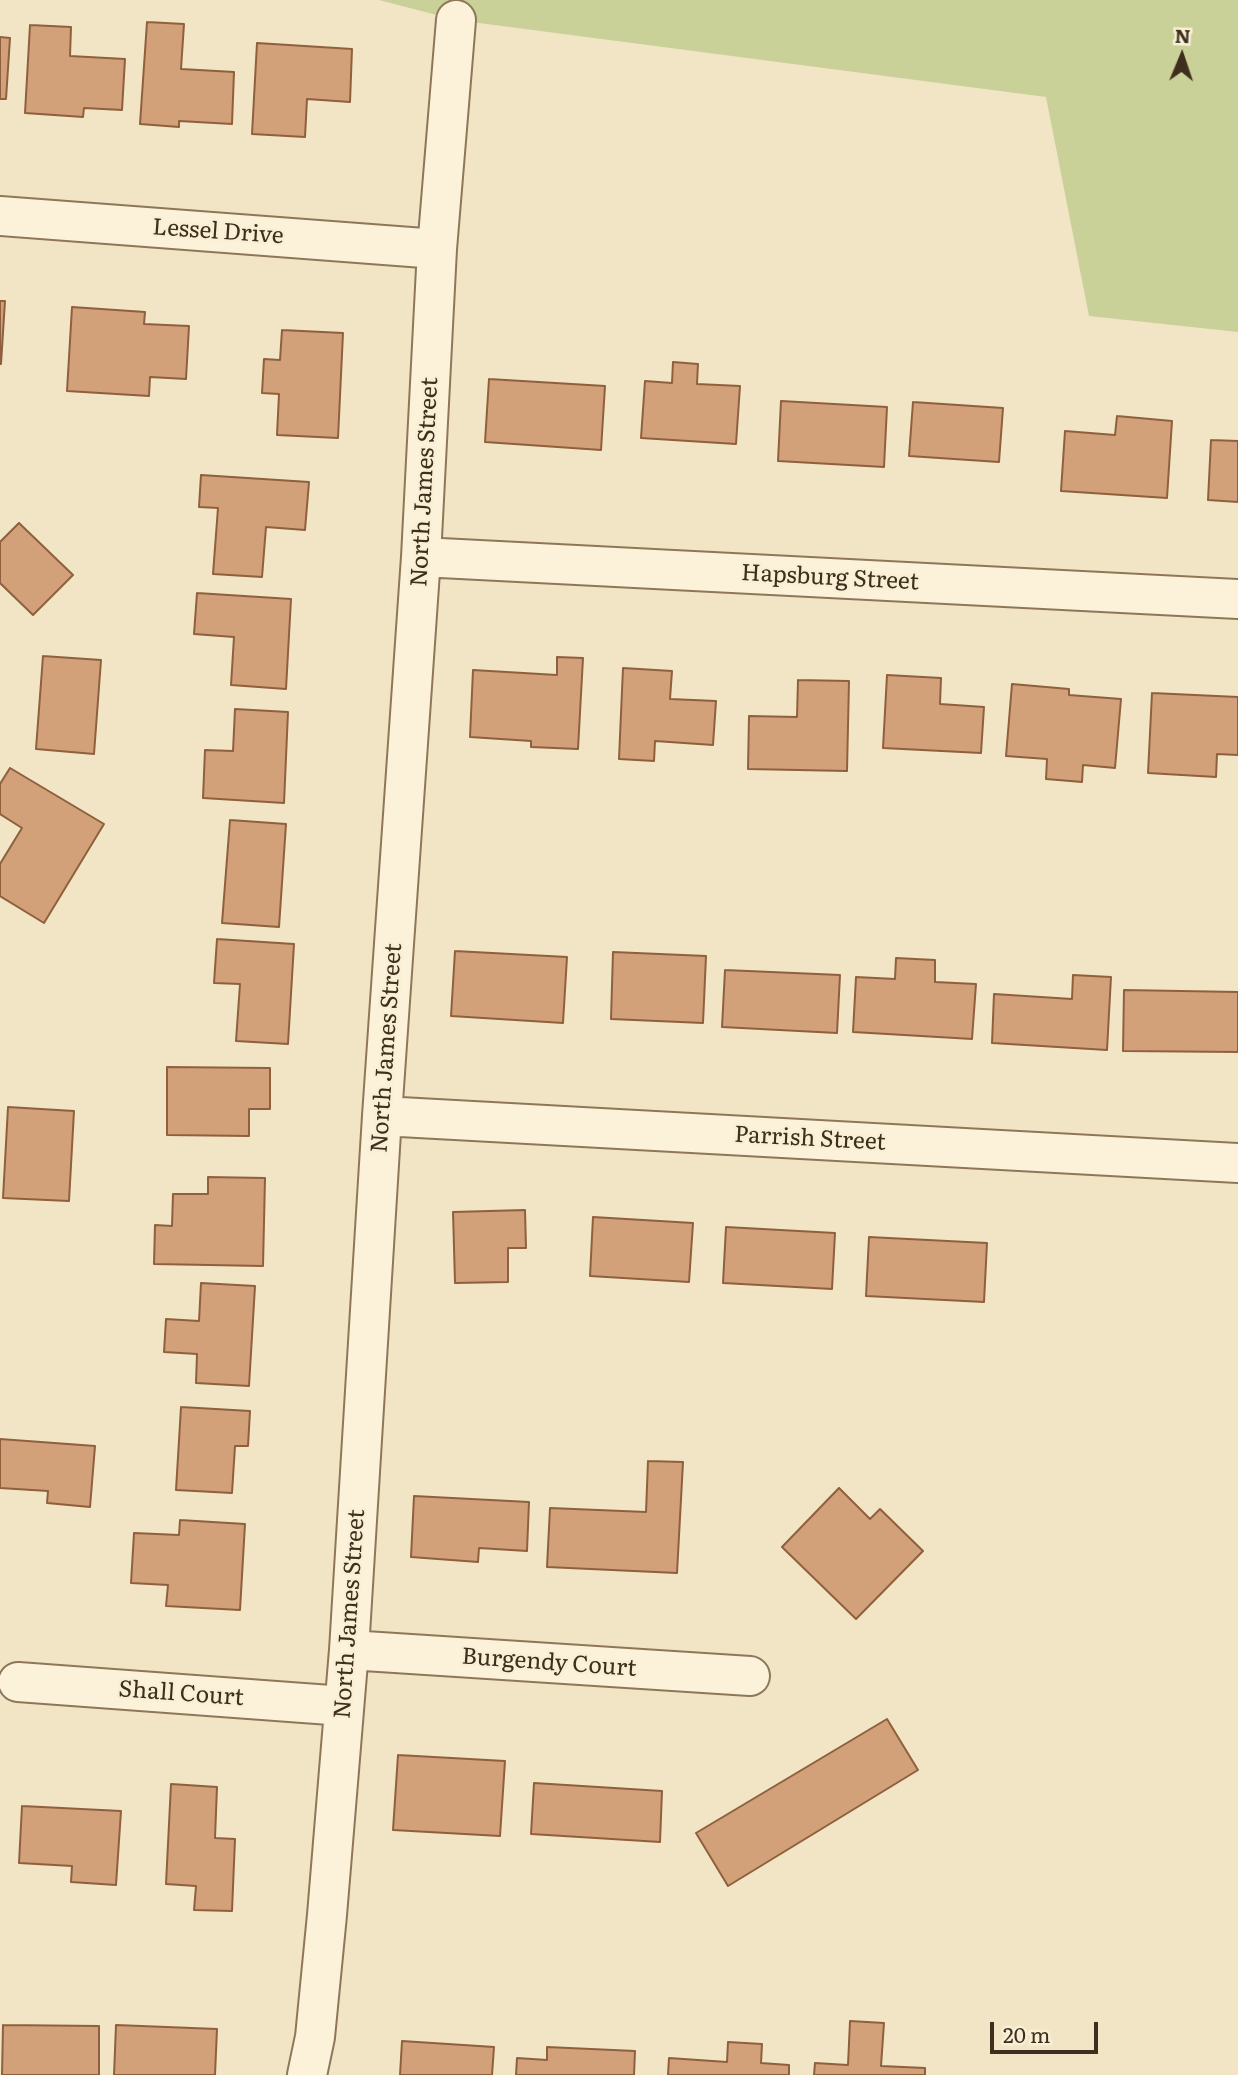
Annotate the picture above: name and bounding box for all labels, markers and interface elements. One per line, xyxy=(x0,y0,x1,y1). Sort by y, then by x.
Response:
north arrow xyxy=(1147,21,1217,91)
text: N xyxy=(1174,21,1191,49)
street label: Lessel Drive xyxy=(152,214,284,250)
street label: North James Street xyxy=(406,376,444,588)
street label: Hapsburg Street xyxy=(741,560,919,596)
street label: North James Street xyxy=(366,942,408,1154)
street label: Parrish Street xyxy=(734,1121,886,1157)
street label: North James Street xyxy=(329,1508,371,1720)
street label: Burgendy Court xyxy=(461,1643,637,1683)
street label: Shall Court xyxy=(117,1676,245,1712)
scale bar xyxy=(993,2008,1102,2052)
text: 20 m xyxy=(1003,2018,1050,2049)

